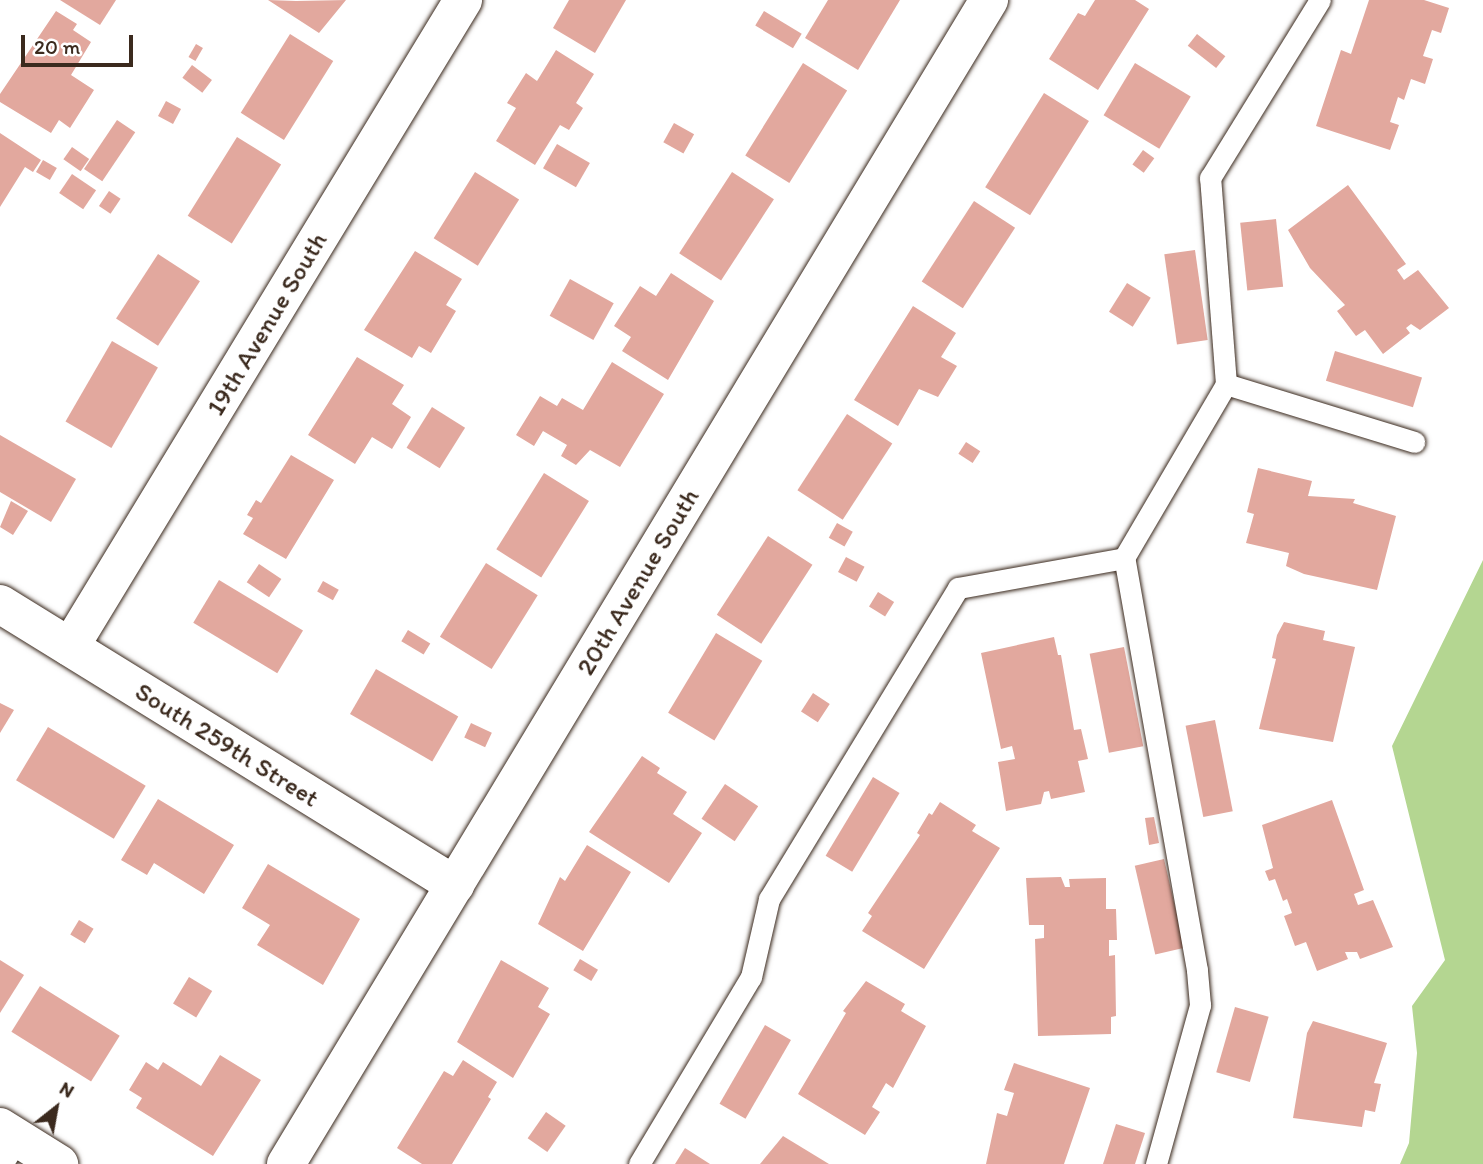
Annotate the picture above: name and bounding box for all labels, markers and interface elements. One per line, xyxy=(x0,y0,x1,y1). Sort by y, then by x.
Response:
scale bar xyxy=(24,21,136,65)
text: 20 m xyxy=(34,34,80,59)
street label: 19th Avenue South xyxy=(200,227,334,421)
street label: 20th Avenue South xyxy=(570,484,706,680)
street label: South 259th Street xyxy=(130,676,324,814)
north arrow xyxy=(21,1073,91,1143)
text: N xyxy=(56,1076,78,1103)

